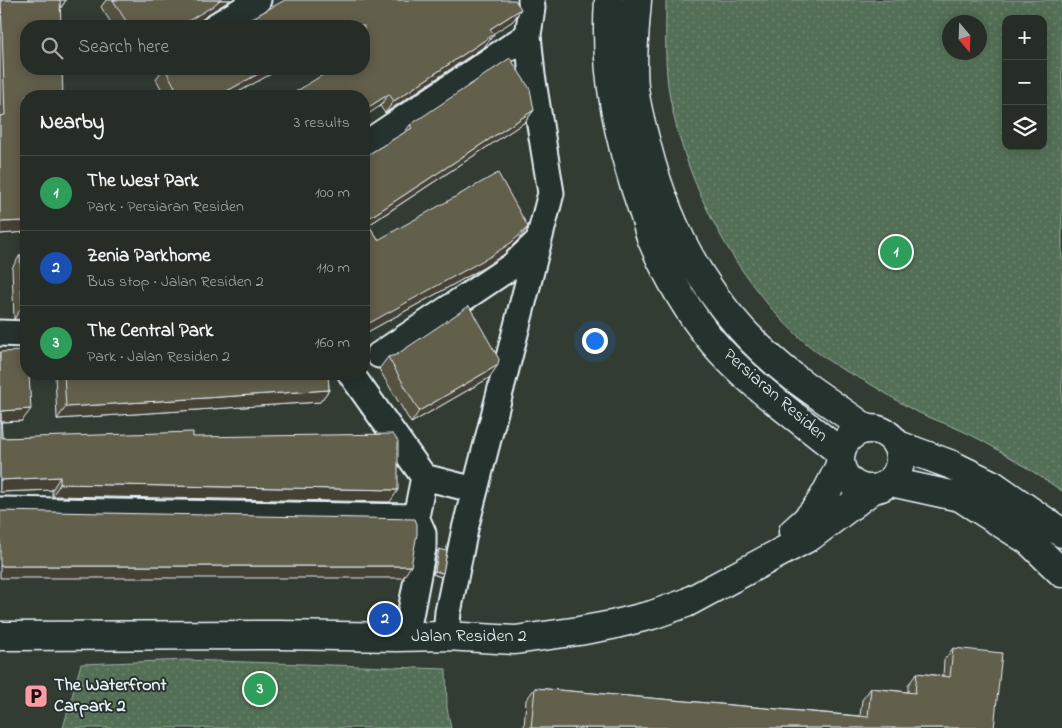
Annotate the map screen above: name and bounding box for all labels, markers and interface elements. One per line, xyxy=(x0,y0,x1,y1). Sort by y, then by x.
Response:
north arrow xyxy=(942,15,987,60)
map controls xyxy=(1002,15,1047,150)
button: + xyxy=(1002,15,1047,60)
search box xyxy=(20,20,370,75)
icon: search xyxy=(38,34,66,62)
text: Search here xyxy=(78,34,169,61)
button: − xyxy=(1002,60,1047,105)
button: layers xyxy=(1002,105,1047,150)
text: Nearby xyxy=(40,108,104,138)
text: 3 results xyxy=(294,111,350,135)
text: The West Park xyxy=(87,168,199,195)
text: 1 xyxy=(53,181,59,205)
text: 100 m xyxy=(315,181,350,205)
text: Park · Persiaran Residen xyxy=(87,195,244,219)
pin: 1 xyxy=(880,233,912,271)
text: Zenia Parkhome xyxy=(87,243,211,270)
text: 2 xyxy=(52,256,60,280)
text: 110 m xyxy=(316,256,350,280)
text: Bus stop · Jalan Residen 2 xyxy=(87,270,264,294)
text: The Central Park xyxy=(87,318,213,345)
your location xyxy=(582,328,608,354)
text: 3 xyxy=(53,331,59,355)
text: 160 m xyxy=(315,331,350,355)
street label: Persiaran Residen xyxy=(717,343,833,449)
text: Park · Jalan Residen 2 xyxy=(87,345,230,369)
pin: 2 xyxy=(369,600,401,638)
street label: Jalan Residen 2 xyxy=(411,624,527,650)
pin: 3 xyxy=(244,670,276,708)
place label: The Waterfront Carpark 2 xyxy=(54,673,167,720)
parking icon: The Waterfront Carpark 2 xyxy=(23,683,49,709)

